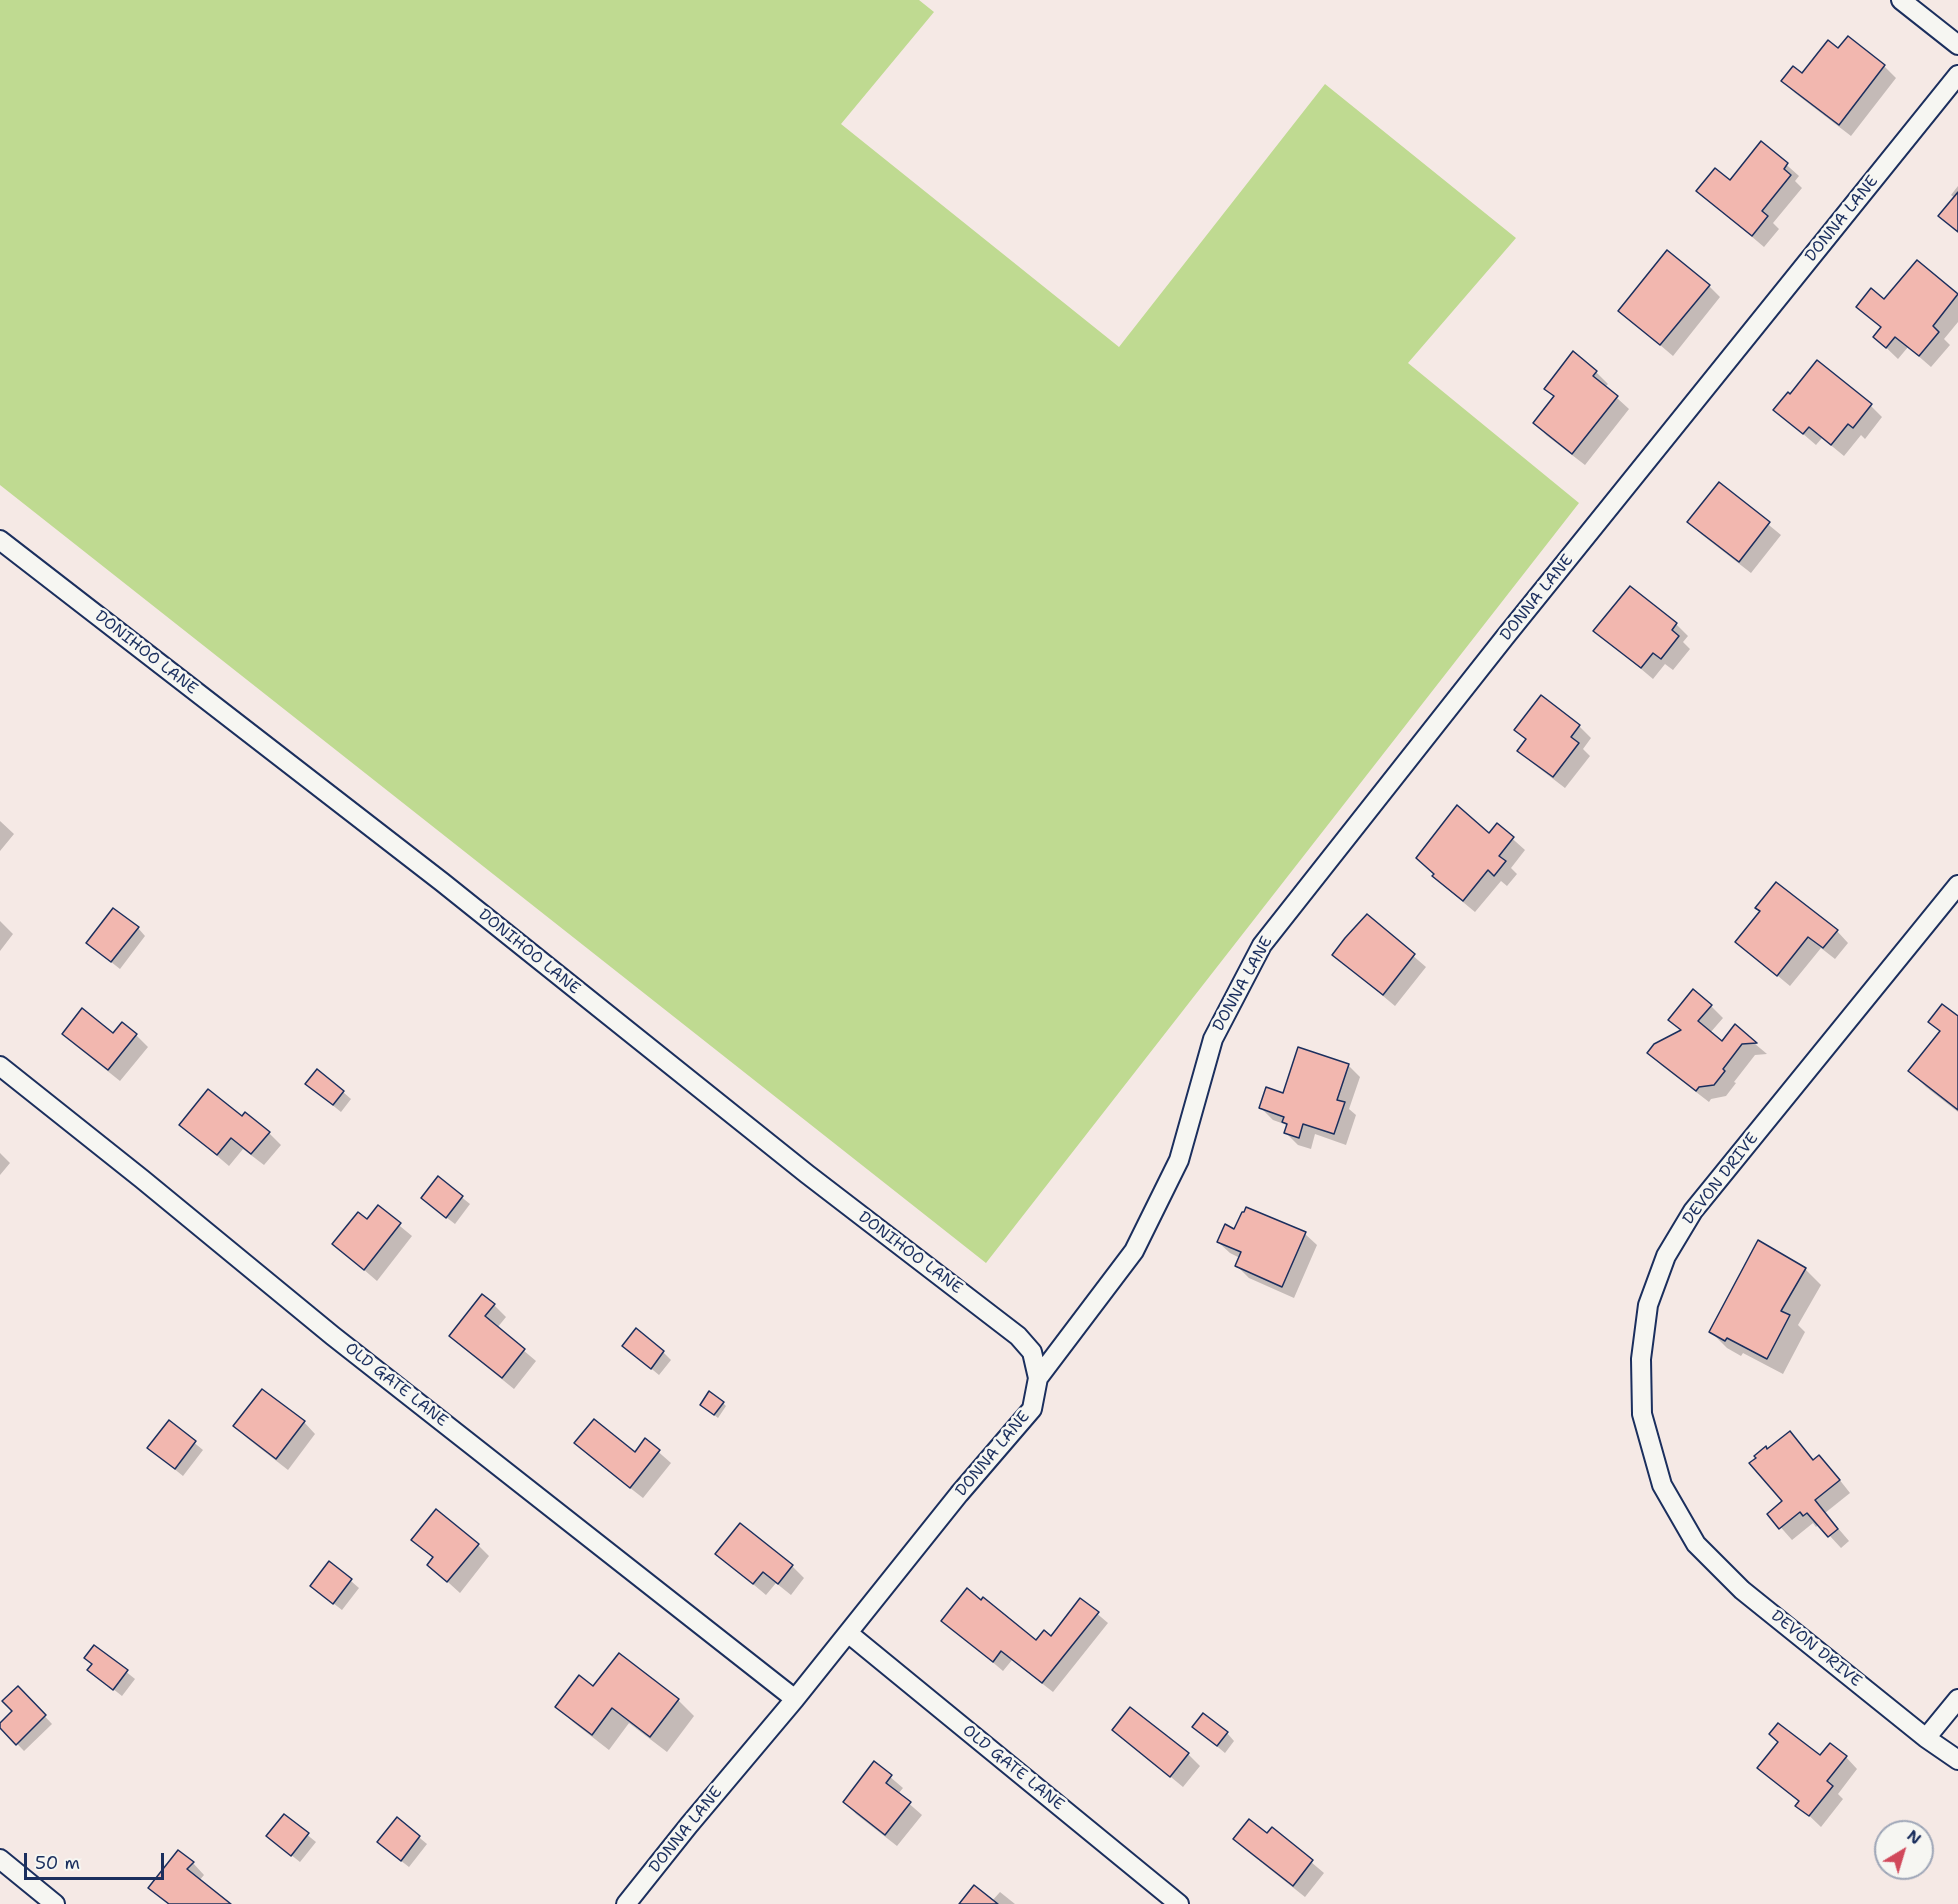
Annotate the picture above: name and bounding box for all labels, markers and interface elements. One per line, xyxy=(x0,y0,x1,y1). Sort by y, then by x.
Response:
street label: DONNA LANE xyxy=(1801,172,1883,266)
street label: DONNA LANE xyxy=(1496,551,1578,645)
street label: DONIHOO LANE xyxy=(91,607,201,699)
street label: DONIHOO LANE xyxy=(474,905,584,999)
street label: DONNA LANE xyxy=(1209,933,1277,1035)
street label: DEVON DRIVE xyxy=(1679,1129,1763,1229)
street label: DONIHOO LANE xyxy=(854,1208,966,1298)
street label: OLD GATE LANE xyxy=(341,1339,451,1431)
street label: DONNA LANE xyxy=(952,1408,1034,1500)
street label: DEVON DRIVE xyxy=(1767,1607,1865,1691)
street label: OLD GATE LANE xyxy=(958,1721,1068,1815)
street label: DONNA LANE xyxy=(645,1783,727,1877)
north arrow xyxy=(1874,1820,1934,1880)
text: N xyxy=(1903,1825,1926,1849)
scale bar xyxy=(27,1841,166,1879)
text: 50 m xyxy=(35,1851,80,1875)

